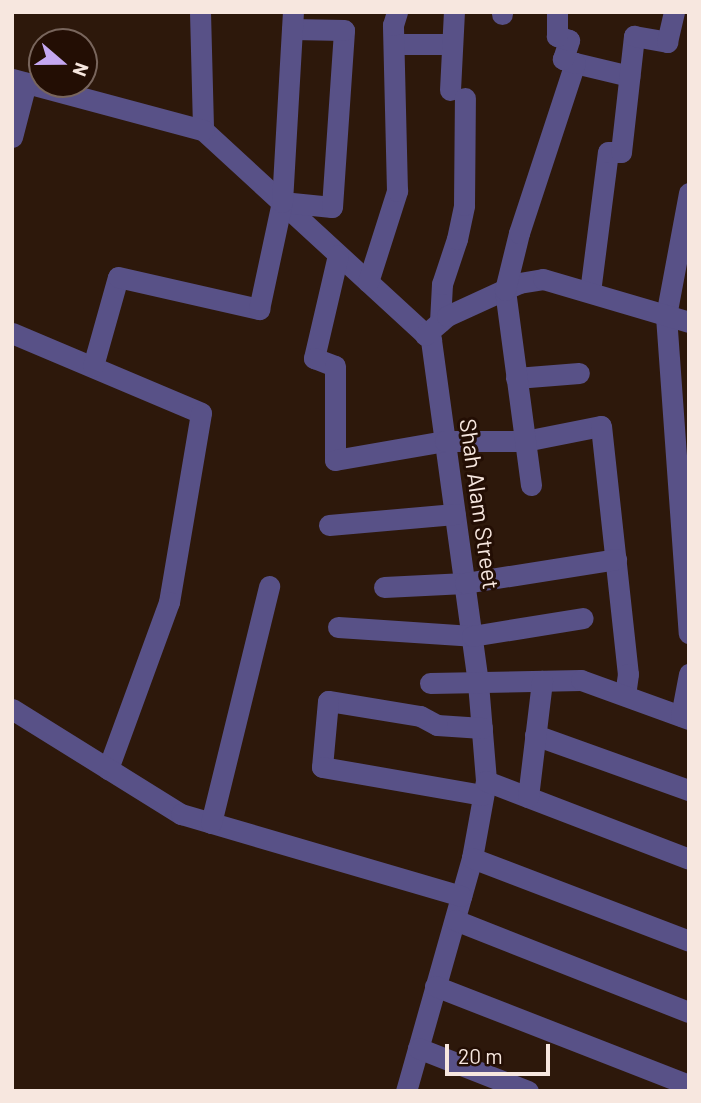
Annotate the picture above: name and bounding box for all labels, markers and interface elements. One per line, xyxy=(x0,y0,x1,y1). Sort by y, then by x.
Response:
north arrow xyxy=(28,28,98,98)
text: N xyxy=(68,60,94,80)
street label: Shah Alam Street xyxy=(454,417,506,591)
scale bar xyxy=(449,1030,554,1074)
text: 20 m xyxy=(458,1043,503,1068)

